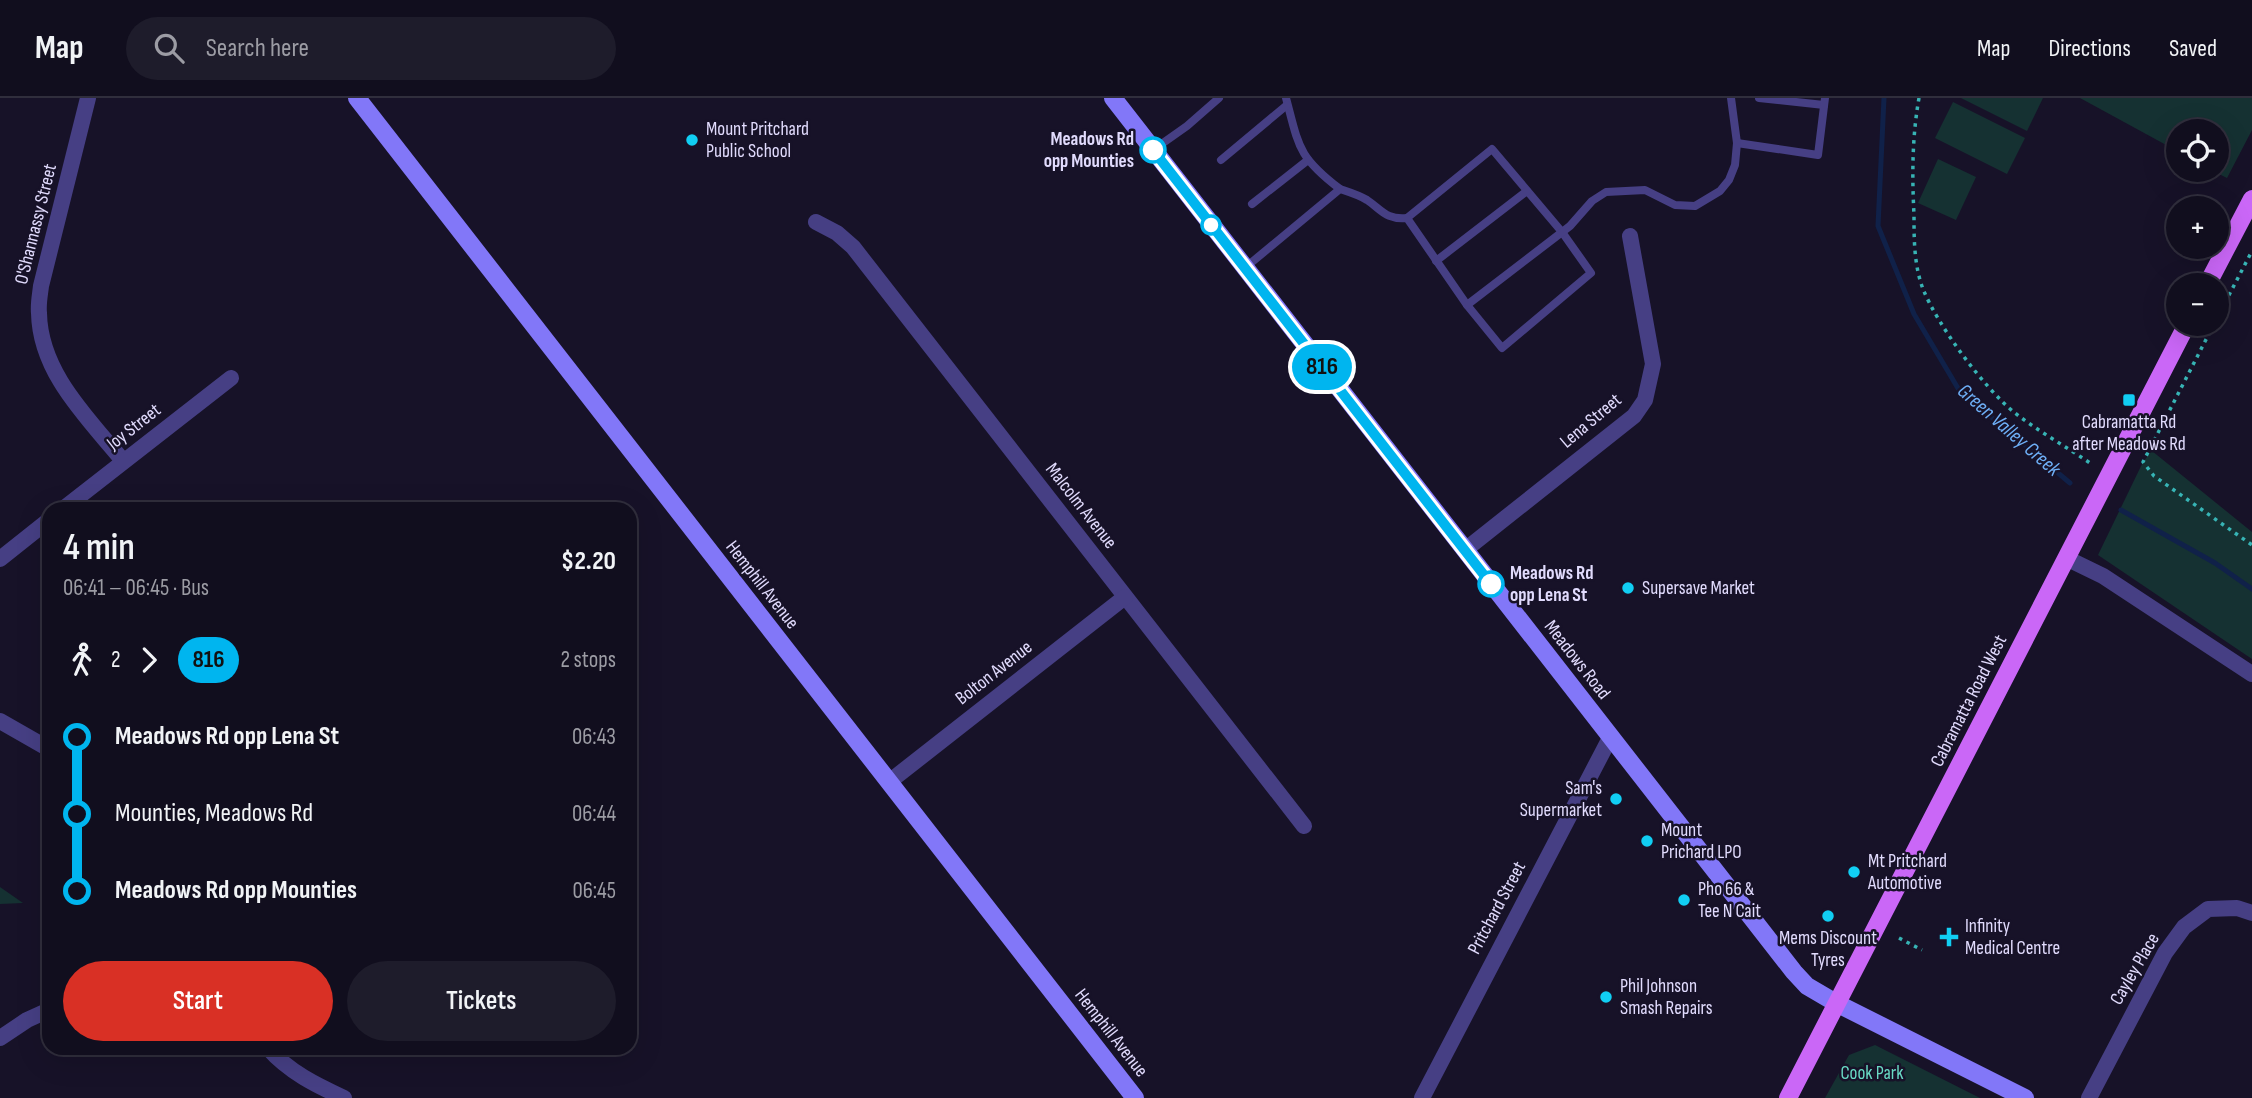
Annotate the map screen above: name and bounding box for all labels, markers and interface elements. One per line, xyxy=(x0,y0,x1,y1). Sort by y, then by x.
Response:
search box xyxy=(126,17,616,80)
text: Map xyxy=(35,28,84,68)
icon: search xyxy=(150,29,188,67)
text: Search here xyxy=(206,33,309,64)
text: Map xyxy=(1977,34,2010,63)
text: Directions xyxy=(2048,34,2131,63)
text: Saved xyxy=(2169,34,2217,63)
place label: Mount Pritchard Public School xyxy=(706,118,809,163)
map controls xyxy=(2166,119,2229,336)
button: locate xyxy=(2166,119,2229,182)
place label: Meadows Rd opp Mounties xyxy=(1044,128,1134,173)
marker: Mount Pritchard Public School xyxy=(684,132,700,148)
marker: Meadows Rd opp Mounties xyxy=(1140,137,1166,163)
street label: O'Shannassy Street xyxy=(10,161,62,287)
button: + xyxy=(2166,196,2229,259)
unlabelled marker xyxy=(1201,215,1221,235)
button: − xyxy=(2166,273,2229,336)
line badge: 816 xyxy=(1282,344,1362,390)
text: 816 xyxy=(1306,352,1338,381)
water label: Green Valley Creek xyxy=(1952,379,2066,482)
street label: Lena Street xyxy=(1556,389,1627,453)
marker: Cabramatta Rd after Meadows Rd xyxy=(2121,392,2137,408)
street label: Joy Street xyxy=(102,399,166,456)
place label: Cabramatta Rd after Meadows Rd xyxy=(2072,411,2186,456)
street label: Malcolm Avenue xyxy=(1040,458,1122,554)
text: 4 min xyxy=(63,525,135,570)
street label: Hemphill Avenue xyxy=(720,536,804,634)
text: $2.20 xyxy=(561,546,616,577)
place label: Meadows Rd opp Lena St xyxy=(1510,562,1594,607)
marker: Meadows Rd opp Lena St xyxy=(1478,571,1504,597)
text: 06:41 – 06:45 · Bus xyxy=(63,574,209,602)
place label: Supersave Market xyxy=(1642,577,1755,600)
marker: Supersave Market xyxy=(1620,580,1636,596)
street label: Meadows Road xyxy=(1539,616,1615,704)
street label: Cabramatta Road West xyxy=(1926,631,2012,771)
street label: Bolton Avenue xyxy=(951,636,1037,710)
icon: walk xyxy=(63,641,101,679)
icon: forward xyxy=(130,641,168,679)
text: 816 xyxy=(192,645,225,674)
text: 2 xyxy=(111,646,120,674)
text: 2 stops xyxy=(560,646,616,674)
text: Meadows Rd opp Lena St xyxy=(115,721,339,752)
text: 06:43 xyxy=(572,723,616,751)
place label: Sam's Supermarket xyxy=(1520,777,1602,822)
marker: Sam's Supermarket xyxy=(1608,791,1624,807)
text: Mounties, Meadows Rd xyxy=(115,798,313,829)
text: 06:44 xyxy=(572,800,616,828)
place label: Mount Prichard LPO xyxy=(1661,819,1742,864)
marker: Mount Prichard LPO xyxy=(1639,833,1655,849)
place label: Mt Pritchard Automotive xyxy=(1867,850,1947,895)
street label: Pritchard Street xyxy=(1463,857,1531,958)
marker: Mt Pritchard Automotive xyxy=(1846,864,1862,880)
text: Meadows Rd opp Mounties xyxy=(115,875,357,906)
text: 06:45 xyxy=(572,877,616,905)
place label: Pho 66 & Tee N Cait xyxy=(1698,878,1761,923)
marker: Pho 66 & Tee N Cait xyxy=(1676,892,1692,908)
marker: Mems Discount Tyres xyxy=(1820,908,1836,924)
place label: Infinity Medical Centre xyxy=(1965,915,2060,960)
place label: Mems Discount Tyres xyxy=(1779,927,1877,972)
marker: Infinity Medical Centre xyxy=(1939,927,1959,947)
street label: Cayley Place xyxy=(2105,929,2165,1009)
button: Start xyxy=(63,961,333,1041)
button: Tickets xyxy=(347,961,616,1041)
place label: Phil Johnson Smash Repairs xyxy=(1620,975,1713,1020)
street label: Hemphill Avenue xyxy=(1069,984,1153,1082)
marker: Phil Johnson Smash Repairs xyxy=(1598,989,1614,1005)
park label: Cook Park xyxy=(1841,1062,1904,1085)

